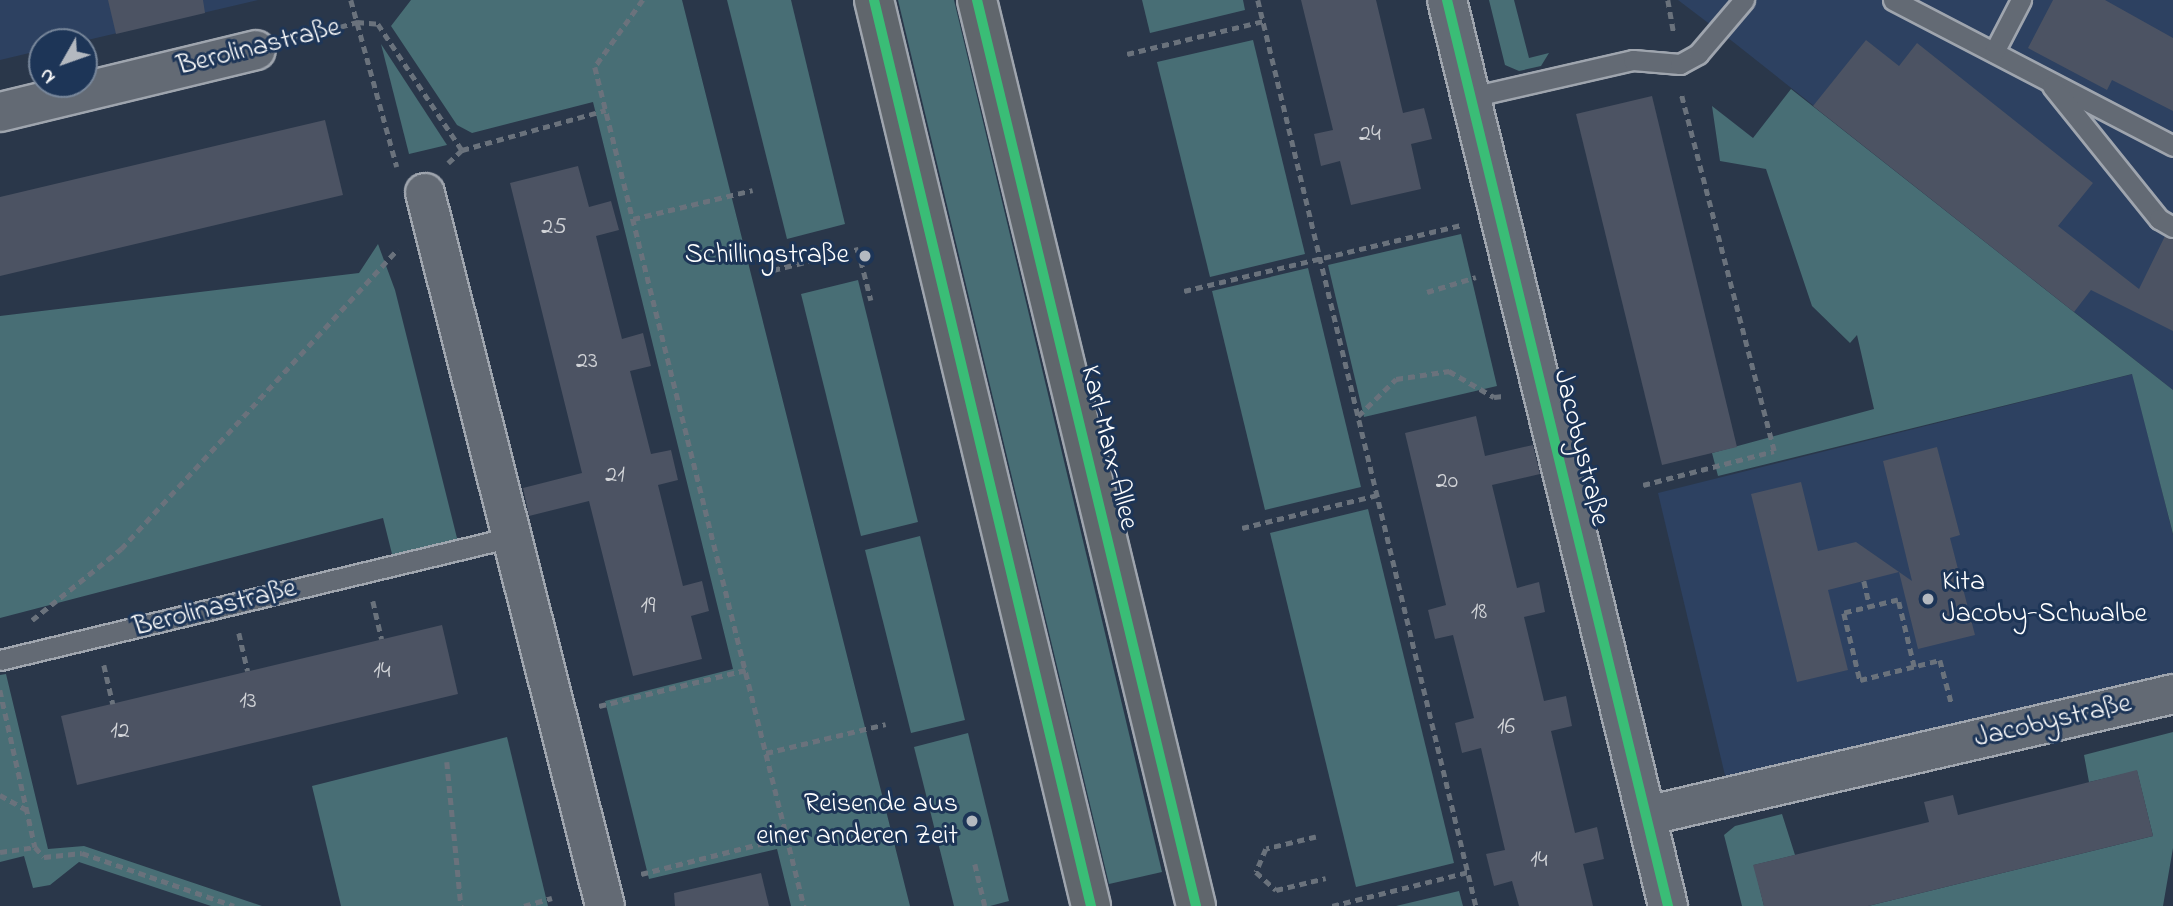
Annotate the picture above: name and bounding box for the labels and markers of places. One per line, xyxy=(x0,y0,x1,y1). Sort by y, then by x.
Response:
place label: Schillingstraße xyxy=(685,239,849,273)
marker: Schillingstraße xyxy=(855,246,875,266)
place label: Kita Jacoby-Schwalbe xyxy=(1942,566,2147,632)
marker: Kita Jacoby-Schwalbe xyxy=(1920,591,1936,607)
place label: Reisende aus einer anderen Zeit xyxy=(756,788,958,854)
marker: Reisende aus einer anderen Zeit xyxy=(964,813,980,829)

